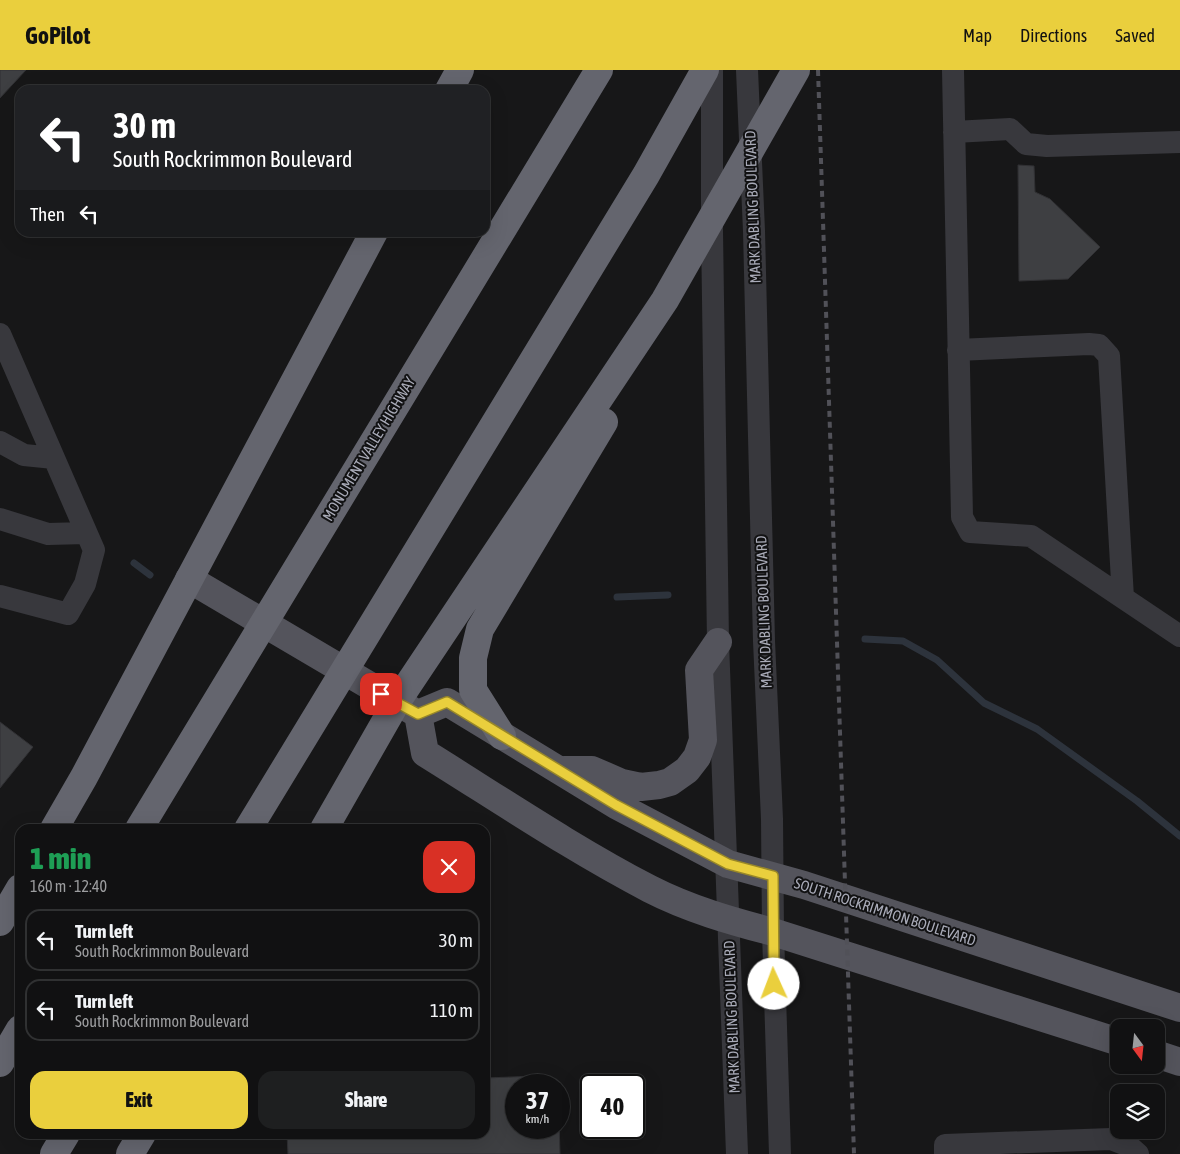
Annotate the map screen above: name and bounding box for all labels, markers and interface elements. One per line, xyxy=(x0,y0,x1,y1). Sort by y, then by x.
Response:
text: GoPilot xyxy=(25,22,90,49)
text: Map xyxy=(963,25,992,46)
text: Directions xyxy=(1020,25,1087,46)
text: Saved xyxy=(1115,25,1155,46)
icon: left xyxy=(30,105,95,170)
text: 30 m xyxy=(113,105,176,145)
street label: MARK DABLING BOULEVARD xyxy=(741,130,764,284)
text: South Rockrimmon Boulevard xyxy=(113,146,352,172)
icon: left xyxy=(75,200,103,228)
text: Then xyxy=(30,203,65,225)
street label: MONUMENT VALLEY HIGHWAY xyxy=(319,374,418,524)
street label: MARK DABLING BOULEVARD xyxy=(752,535,775,689)
pin xyxy=(360,673,402,715)
icon: arrive xyxy=(367,680,395,708)
text: 1 min xyxy=(30,841,91,875)
button: close xyxy=(423,841,475,893)
street label: SOUTH ROCKRIMMON BOULEVARD xyxy=(792,874,978,949)
text: 160 m · 12:40 xyxy=(30,877,107,895)
text: Turn left xyxy=(75,920,133,942)
icon: left xyxy=(32,926,60,954)
text: 30 m xyxy=(439,929,473,951)
street label: MARK DABLING BOULEVARD xyxy=(720,940,743,1094)
text: South Rockrimmon Boulevard xyxy=(75,942,249,960)
position arrow xyxy=(747,957,799,1009)
text: Turn left xyxy=(75,990,133,1012)
icon: left xyxy=(32,996,60,1024)
text: 110 m xyxy=(430,999,473,1021)
text: South Rockrimmon Boulevard xyxy=(75,1012,249,1030)
north arrow xyxy=(1110,1019,1165,1074)
map controls xyxy=(1110,1019,1165,1139)
button: Exit xyxy=(30,1071,248,1129)
button: Share xyxy=(258,1071,475,1129)
speed limit sign: 40 xyxy=(580,1074,645,1139)
button: layers xyxy=(1110,1084,1165,1139)
text: 37 xyxy=(526,1086,549,1114)
text: km/h xyxy=(526,1112,549,1126)

